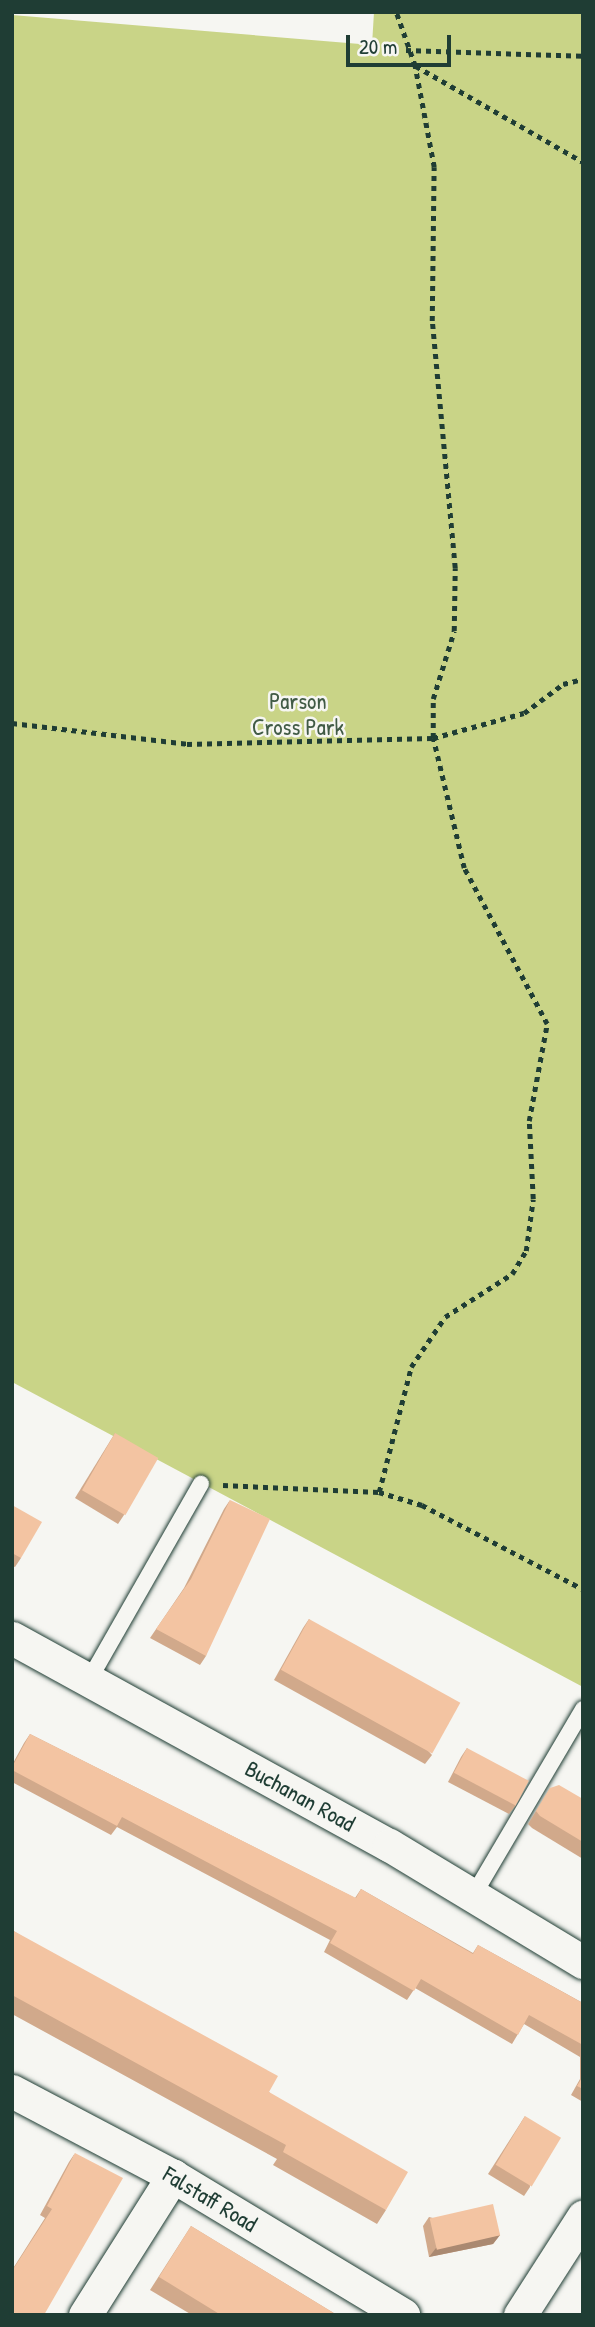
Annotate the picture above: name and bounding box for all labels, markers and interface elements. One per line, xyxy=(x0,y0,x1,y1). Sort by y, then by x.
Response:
scale bar xyxy=(350,21,455,65)
text: 20 m xyxy=(359,32,397,61)
park label: Parson Cross Park xyxy=(252,687,344,741)
street label: Buchanan Road xyxy=(240,1755,360,1837)
street label: Falstaff Road xyxy=(158,2160,262,2238)

